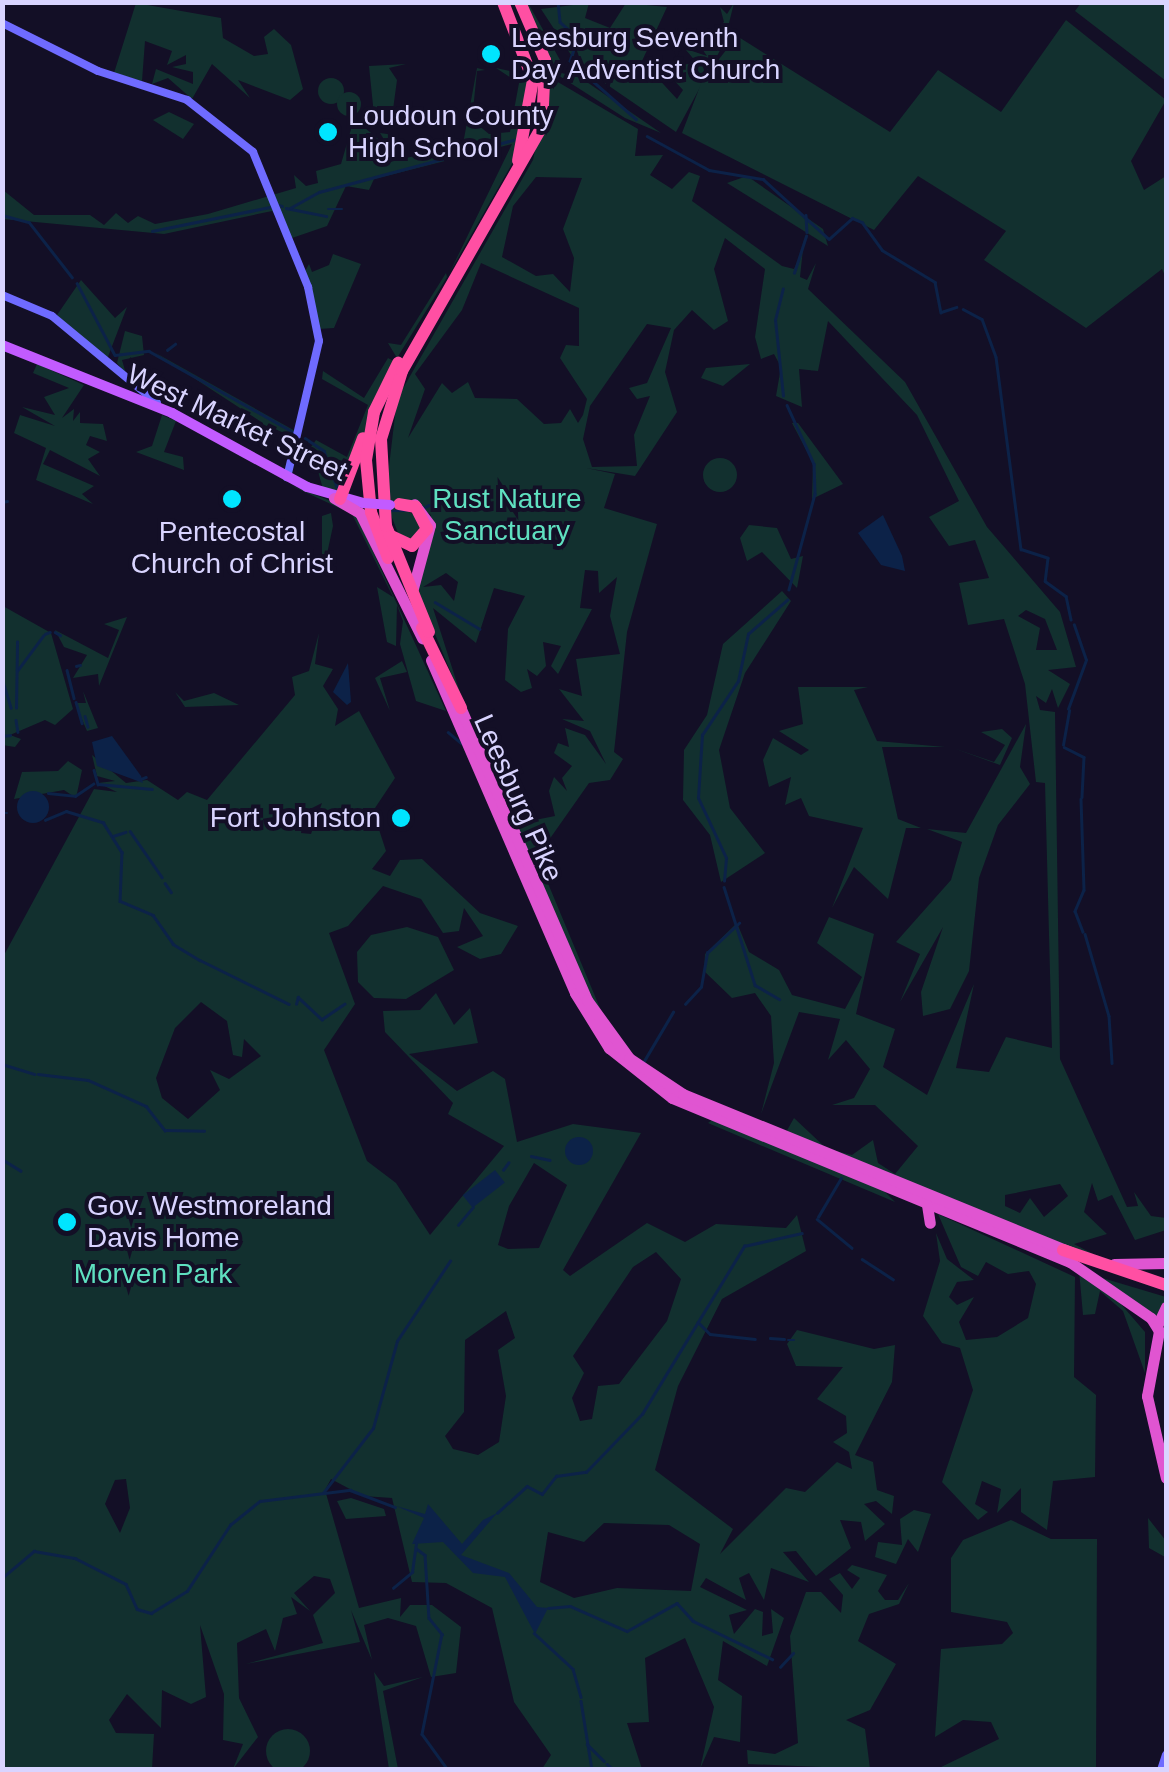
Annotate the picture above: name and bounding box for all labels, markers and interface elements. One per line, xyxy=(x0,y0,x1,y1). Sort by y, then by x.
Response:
place label: Leesburg Seventh Day Adventist Church xyxy=(511,21,782,87)
marker: Leesburg Seventh Day Adventist Church xyxy=(480,43,502,65)
place label: Loudoun County High School xyxy=(348,99,554,165)
marker: Loudoun County High School xyxy=(317,121,339,143)
street label: West Market Street xyxy=(122,357,352,489)
park label: Rust Nature Sanctuary xyxy=(432,482,582,548)
marker: Pentecostal Church of Christ xyxy=(221,488,243,510)
place label: Pentecostal Church of Christ xyxy=(131,515,333,581)
street label: Leesburg Pike xyxy=(466,709,570,887)
place label: Fort Johnston xyxy=(210,801,381,835)
marker: Fort Johnston xyxy=(390,807,412,829)
place label: Gov. Westmoreland Davis Home xyxy=(87,1189,332,1255)
marker: Gov. Westmoreland Davis Home xyxy=(56,1211,78,1233)
park label: Morven Park xyxy=(74,1257,232,1291)

